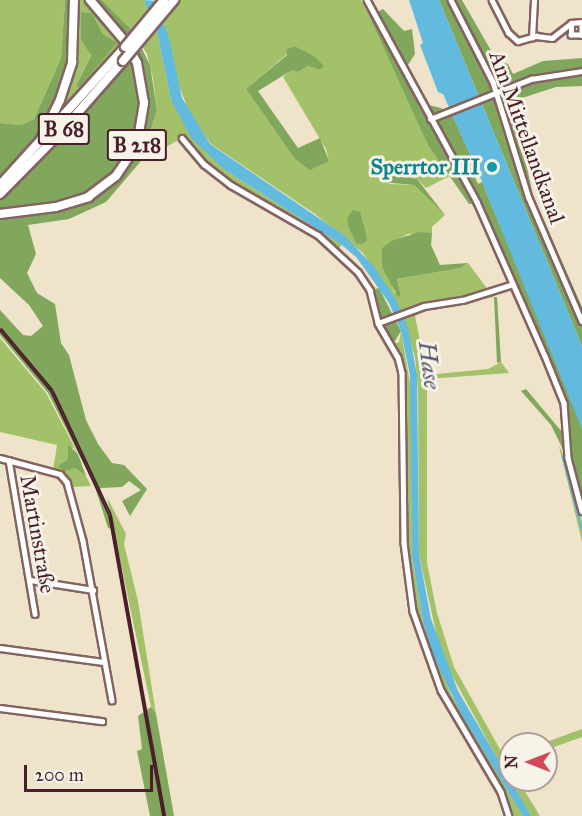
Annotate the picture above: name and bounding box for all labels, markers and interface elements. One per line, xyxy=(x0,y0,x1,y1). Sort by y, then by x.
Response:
street label: Am Mittellandkanal xyxy=(483,47,571,227)
road number: B 68 xyxy=(37,111,91,147)
road number: B 218 xyxy=(106,127,168,163)
place label: Sperrtor III xyxy=(370,154,480,180)
marker: Sperrtor III xyxy=(485,160,499,174)
water label: Hase xyxy=(412,339,446,391)
street label: Martinstraße xyxy=(15,473,61,595)
north arrow xyxy=(498,732,558,792)
scale bar xyxy=(27,753,156,791)
text: N xyxy=(502,755,521,769)
text: 200 m xyxy=(35,764,84,786)

